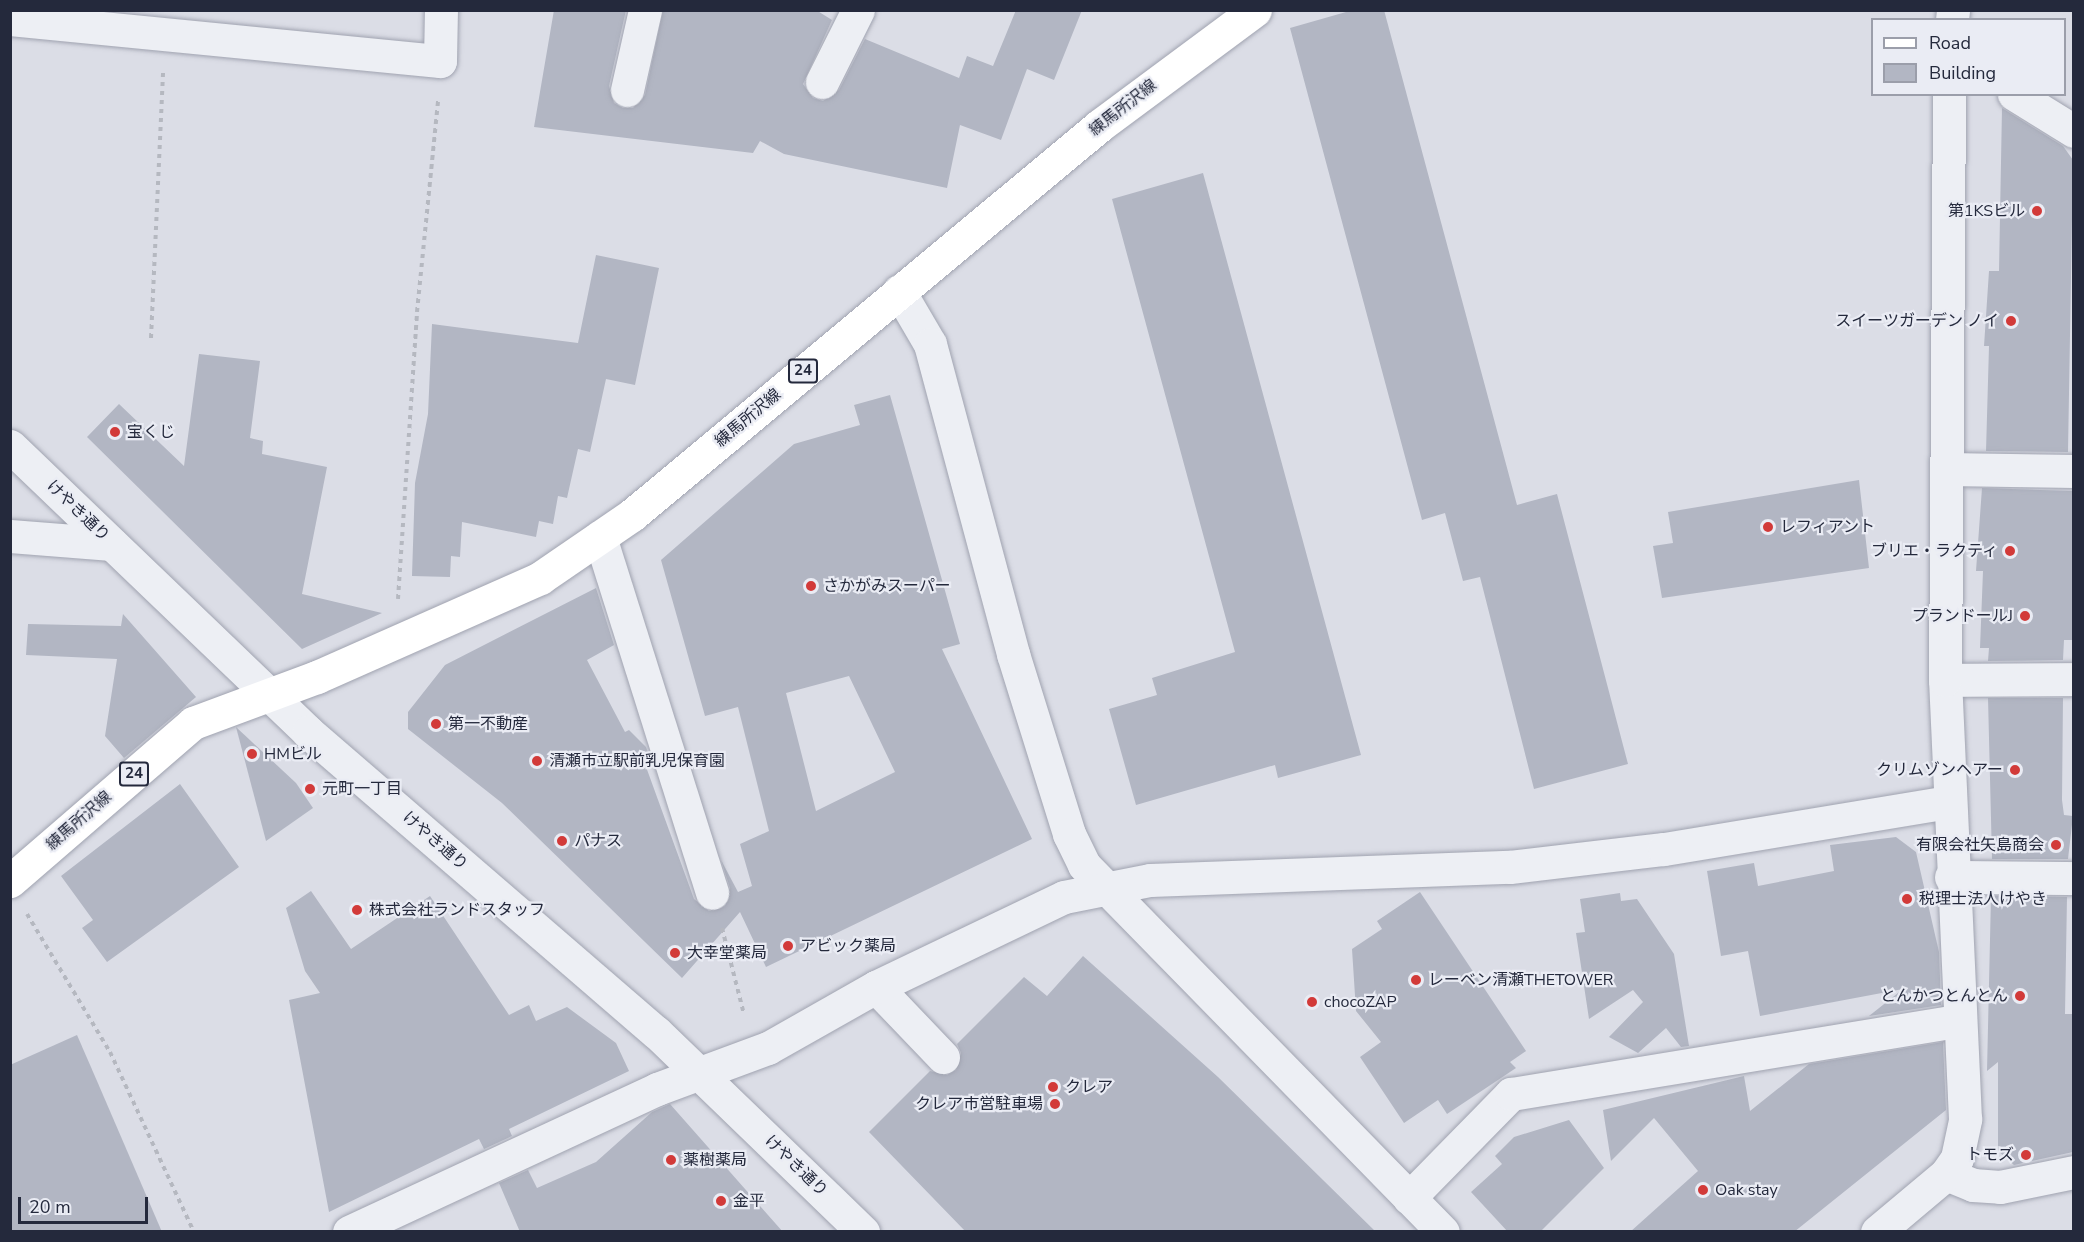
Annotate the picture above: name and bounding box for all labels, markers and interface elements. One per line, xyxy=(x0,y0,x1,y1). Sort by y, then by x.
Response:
legend xyxy=(1871,18,2066,96)
text: Road xyxy=(1929,31,1971,55)
text: Building xyxy=(1929,61,1996,85)
street label: 練馬所沢線 xyxy=(1086,76,1160,140)
place label: 第1KSビル xyxy=(1948,201,2025,221)
marker: 第1KSビル xyxy=(2030,204,2044,218)
place label: スイーツガーデン ノイ xyxy=(1835,311,1999,331)
marker: スイーツガーデン ノイ xyxy=(2004,314,2018,328)
road number: 24 xyxy=(788,359,818,383)
street label: 練馬所沢線 xyxy=(711,385,785,451)
place label: 宝くじ xyxy=(127,422,175,442)
marker: 宝くじ xyxy=(108,425,122,439)
street label: けやき通り xyxy=(43,476,113,546)
place label: レフィアント xyxy=(1780,517,1876,537)
marker: レフィアント xyxy=(1761,520,1775,534)
place label: ブリエ・ラクティ xyxy=(1870,541,1998,561)
marker: ブリエ・ラクティ xyxy=(2003,544,2017,558)
place label: さかがみスーパー xyxy=(823,576,951,596)
marker: さかがみスーパー xyxy=(804,579,818,593)
place label: プランドールJ xyxy=(1912,606,2013,626)
marker: プランドールJ xyxy=(2018,609,2032,623)
place label: 第一不動産 xyxy=(448,714,528,734)
marker: 第一不動産 xyxy=(429,717,443,731)
place label: HMビル xyxy=(264,744,322,764)
marker: HMビル xyxy=(245,747,259,761)
place label: 清瀬市立駅前乳児保育園 xyxy=(549,751,725,771)
marker: 清瀬市立駅前乳児保育園 xyxy=(530,754,544,768)
place label: クリムゾンヘアー xyxy=(1876,760,2003,780)
road number: 24 xyxy=(119,762,149,786)
marker: クリムゾンヘアー xyxy=(2008,763,2022,777)
place label: 元町一丁目 xyxy=(322,779,402,799)
marker: 元町一丁目 xyxy=(303,782,317,796)
street label: 練馬所沢線 xyxy=(43,788,115,854)
street label: けやき通り xyxy=(399,808,471,874)
place label: パナス xyxy=(574,831,622,851)
marker: パナス xyxy=(555,834,569,848)
place label: 有限会社矢島商会 xyxy=(1916,835,2044,855)
marker: 有限会社矢島商会 xyxy=(2049,838,2063,852)
place label: 税理士法人けやき xyxy=(1919,889,2047,909)
marker: 税理士法人けやき xyxy=(1900,892,1914,906)
place label: 株式会社ランドスタッフ xyxy=(369,900,545,920)
marker: 株式会社ランドスタッフ xyxy=(350,903,364,917)
place label: アビック薬局 xyxy=(800,936,896,956)
marker: アビック薬局 xyxy=(781,939,795,953)
place label: 大幸堂薬局 xyxy=(687,943,767,963)
marker: 大幸堂薬局 xyxy=(668,946,682,960)
place label: レーベン清瀬THETOWER xyxy=(1428,970,1614,990)
marker: レーベン清瀬THETOWER xyxy=(1409,973,1423,987)
place label: とんかつとんとん xyxy=(1880,986,2008,1006)
marker: とんかつとんとん xyxy=(2013,989,2027,1003)
place label: chocoZAP xyxy=(1324,992,1397,1012)
marker: chocoZAP xyxy=(1305,995,1319,1009)
place label: クレア xyxy=(1065,1077,1113,1097)
marker: クレア xyxy=(1046,1080,1060,1094)
place label: クレア市営駐車場 xyxy=(915,1094,1043,1114)
marker: クレア市営駐車場 xyxy=(1048,1097,1062,1111)
street label: けやき通り xyxy=(761,1131,831,1201)
place label: トモズ xyxy=(1966,1145,2014,1165)
marker: トモズ xyxy=(2019,1148,2033,1162)
place label: 薬樹薬局 xyxy=(683,1150,747,1170)
marker: 薬樹薬局 xyxy=(664,1153,678,1167)
place label: Oak stay xyxy=(1715,1180,1778,1200)
marker: Oak stay xyxy=(1696,1183,1710,1197)
scale bar xyxy=(21,1185,152,1223)
place label: 金平 xyxy=(733,1191,765,1211)
marker: 金平 xyxy=(714,1194,728,1208)
text: 20 m xyxy=(29,1195,71,1219)

